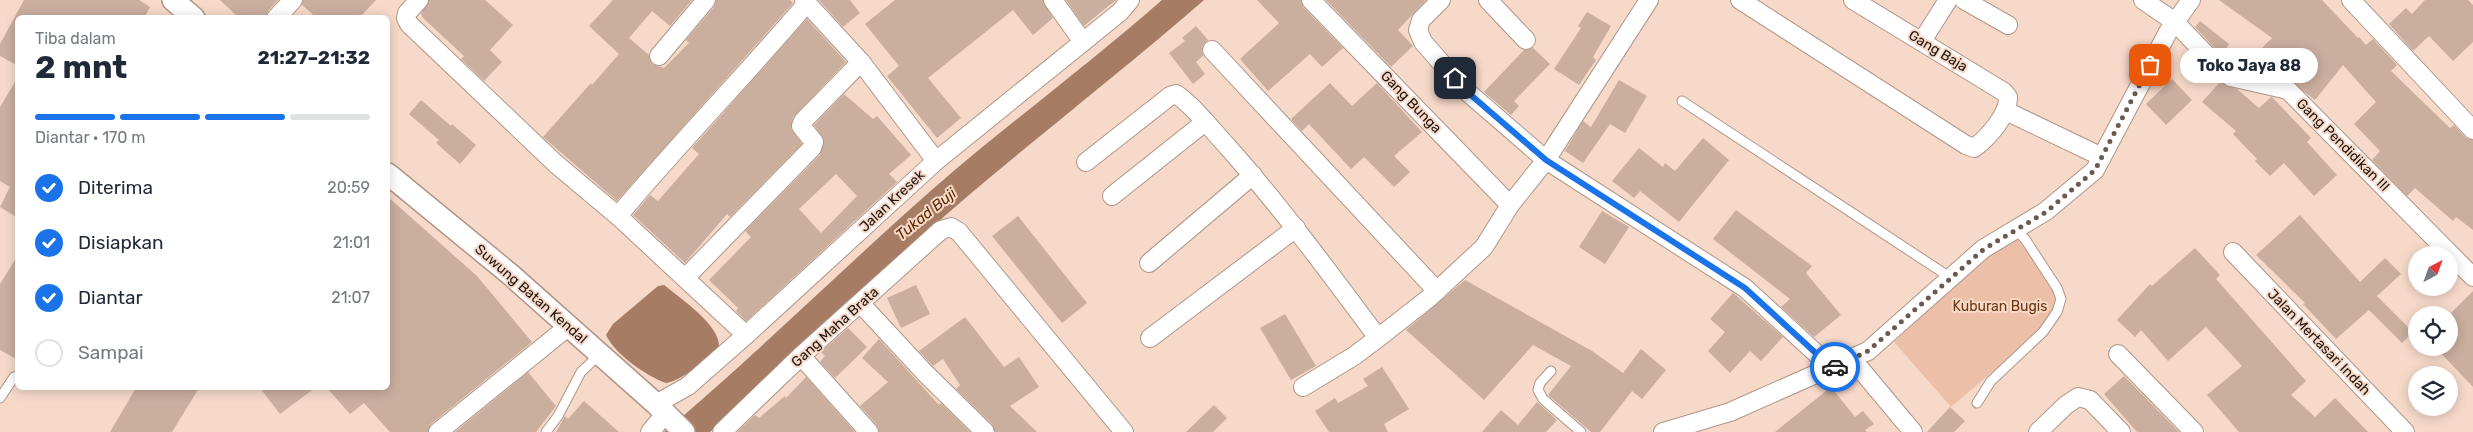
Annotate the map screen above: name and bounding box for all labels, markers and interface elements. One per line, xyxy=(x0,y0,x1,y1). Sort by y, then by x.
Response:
street label: Gang Baja xyxy=(1905,27,1971,75)
text: Tiba dalam xyxy=(35,29,116,48)
pin xyxy=(2129,44,2171,86)
text: 21:27–21:32 xyxy=(257,46,370,69)
text: 2 mnt xyxy=(35,48,127,86)
callout: Toko Jaya 88 xyxy=(2180,48,2318,82)
icon: bag xyxy=(2136,51,2164,79)
text: Toko Jaya 88 xyxy=(2197,56,2301,75)
pin xyxy=(1434,57,1476,99)
icon: home xyxy=(1441,64,1469,92)
street label: Gang Bunga xyxy=(1377,67,1445,137)
street label: Gang Pendidikan III xyxy=(2293,95,2393,195)
text: Diantar · 170 m xyxy=(35,128,146,147)
street label: Jalan Kresek xyxy=(856,166,929,236)
icon: check xyxy=(35,174,63,202)
text: Diterima xyxy=(78,176,153,199)
text: 20:59 xyxy=(327,178,370,197)
water label: Tukad Buji xyxy=(892,184,960,244)
icon: check xyxy=(35,229,63,257)
text: Disiapkan xyxy=(78,231,163,254)
text: 21:01 xyxy=(333,233,370,252)
street label: Suwung Batan Kendal xyxy=(471,241,591,347)
north arrow xyxy=(2408,246,2458,296)
map controls xyxy=(2408,246,2458,416)
street label: Gang Maha Brata xyxy=(788,283,882,371)
icon: check xyxy=(35,284,63,312)
street label: Jalan Mertasari Indah xyxy=(2264,285,2374,399)
text: Diantar xyxy=(78,286,143,309)
text: 21:07 xyxy=(331,288,370,307)
park label: Kuburan Bugis xyxy=(1953,298,2047,315)
button: locate xyxy=(2408,306,2458,356)
text: Sampai xyxy=(78,341,144,364)
courier xyxy=(1810,342,1860,392)
icon: car xyxy=(1821,353,1849,381)
button: layers xyxy=(2408,366,2458,416)

